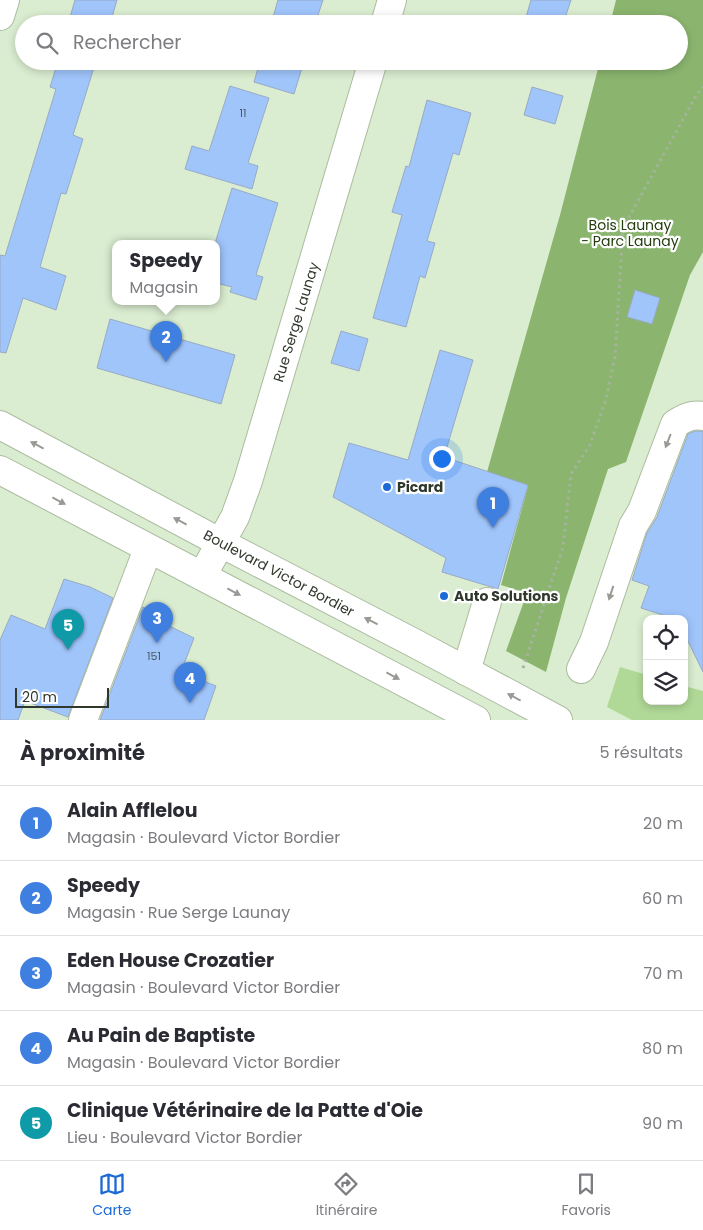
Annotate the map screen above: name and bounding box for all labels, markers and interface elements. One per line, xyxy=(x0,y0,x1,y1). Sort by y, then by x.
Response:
search box xyxy=(15,15,688,70)
icon: search xyxy=(33,29,61,57)
text: Rechercher xyxy=(73,29,181,56)
house number: 11 xyxy=(239,105,247,121)
park label: Bois Launay - Parc Launay xyxy=(581,215,679,251)
popup xyxy=(112,240,220,305)
text: Speedy xyxy=(130,247,202,274)
street label: Rue Serge Launay xyxy=(268,259,324,385)
text: Magasin xyxy=(130,276,198,299)
pin: 2 xyxy=(150,321,182,362)
one-way arrow xyxy=(664,434,672,448)
one-way arrow xyxy=(30,441,44,449)
your location xyxy=(429,446,455,472)
place label: Picard xyxy=(397,477,443,497)
marker: Picard xyxy=(381,481,393,493)
pin: 1 xyxy=(477,487,509,528)
one-way arrow xyxy=(52,497,66,505)
one-way arrow xyxy=(174,517,187,526)
street label: Boulevard Victor Bordier xyxy=(200,525,358,621)
one-way arrow xyxy=(607,585,614,600)
place label: Auto Solutions xyxy=(454,586,559,606)
one-way arrow xyxy=(227,588,241,596)
marker: Auto Solutions xyxy=(438,590,450,602)
pin: 3 xyxy=(141,602,173,643)
pin: 5 xyxy=(52,609,84,650)
map controls xyxy=(643,615,688,705)
button: locate xyxy=(643,615,688,660)
one-way arrow xyxy=(364,617,378,625)
house number: 151 xyxy=(147,648,161,664)
button: layers xyxy=(643,660,688,705)
pin: 4 xyxy=(174,662,206,703)
one-way arrow xyxy=(386,672,401,680)
scale bar xyxy=(15,685,109,708)
text: 20 m xyxy=(22,687,57,707)
one-way arrow xyxy=(508,693,521,702)
text: À proximité xyxy=(20,738,145,767)
text: 5 résultats xyxy=(599,741,683,764)
text: Alain Afflelou xyxy=(67,797,197,824)
text: 1 xyxy=(33,812,39,835)
text: 20 m xyxy=(643,812,683,835)
text: Magasin · Boulevard Victor Bordier xyxy=(67,826,340,849)
text: Speedy xyxy=(67,872,140,899)
text: 2 xyxy=(31,887,41,910)
text: 60 m xyxy=(642,887,683,910)
text: Magasin · Rue Serge Launay xyxy=(67,901,290,924)
text: Eden House Crozatier xyxy=(67,947,274,974)
text: 3 xyxy=(31,962,41,985)
text: 70 m xyxy=(643,962,683,985)
text: Magasin · Boulevard Victor Bordier xyxy=(67,976,340,999)
text: Au Pain de Baptiste xyxy=(67,1022,255,1049)
text: 4 xyxy=(31,1037,41,1060)
text: 80 m xyxy=(642,1037,683,1060)
text: Magasin · Boulevard Victor Bordier xyxy=(67,1051,340,1074)
text: Clinique Vétérinaire de la Patte d'Oie xyxy=(67,1097,423,1124)
text: 5 xyxy=(31,1112,41,1135)
text: 90 m xyxy=(642,1112,683,1135)
text: Lieu · Boulevard Victor Bordier xyxy=(67,1126,302,1149)
tab: Carte xyxy=(92,1170,131,1221)
tab: Itinéraire xyxy=(316,1170,377,1221)
tab: Favoris xyxy=(562,1170,611,1221)

